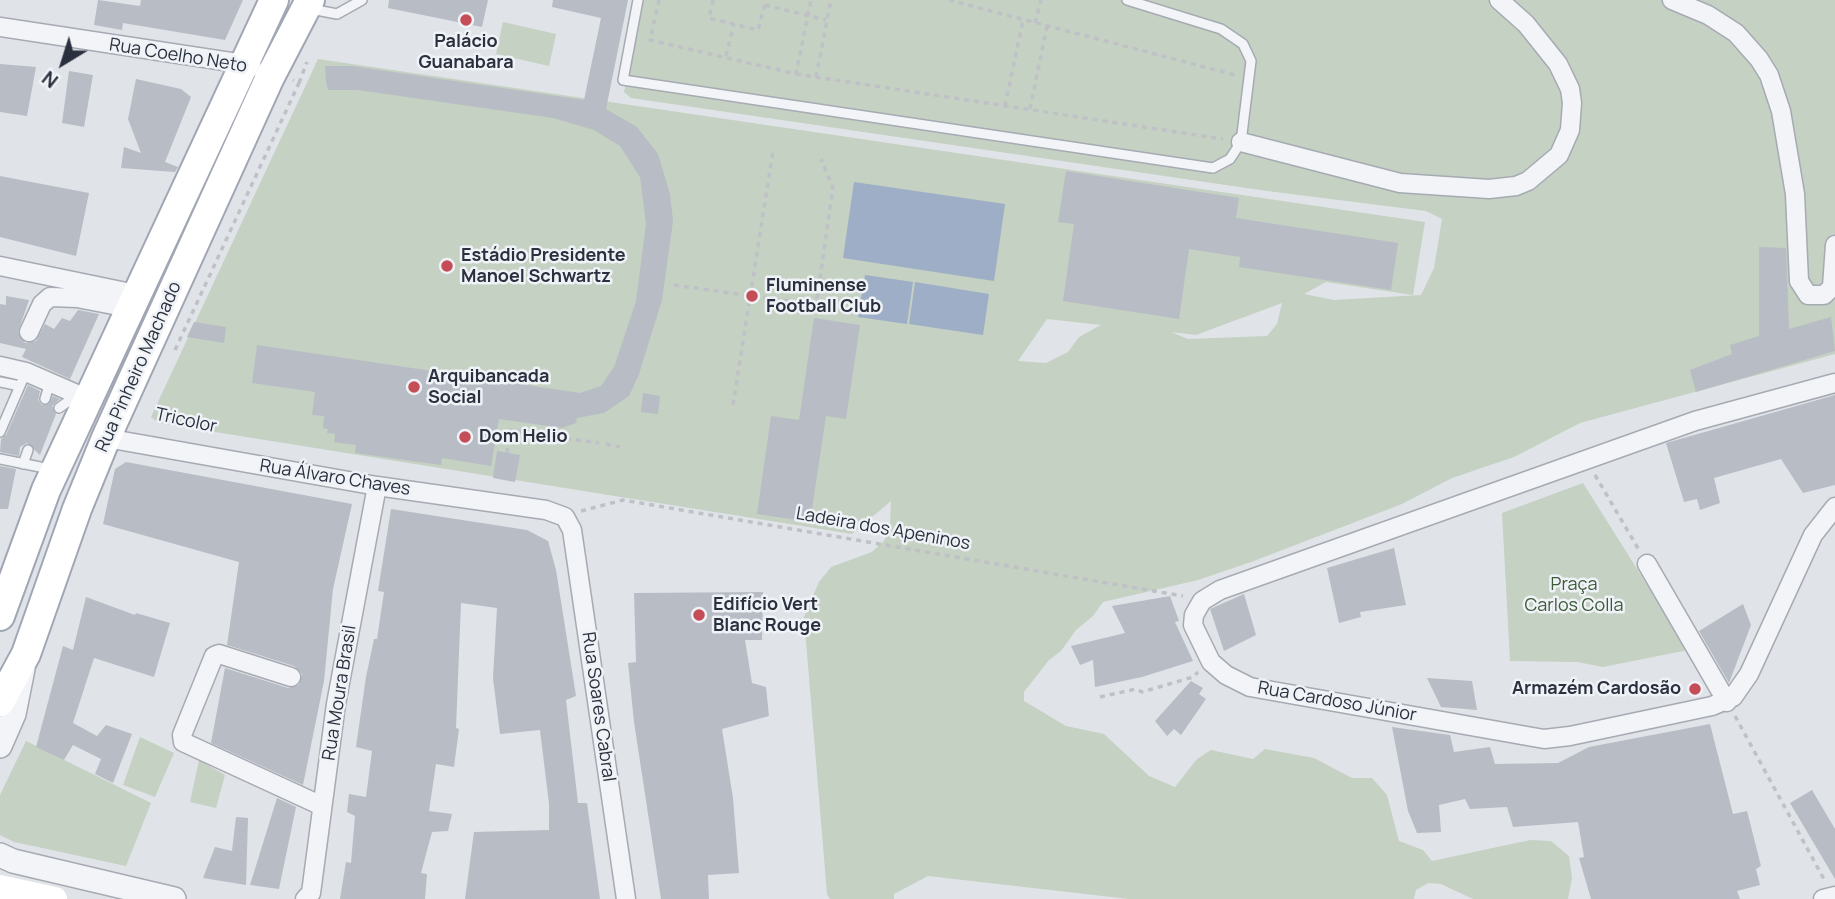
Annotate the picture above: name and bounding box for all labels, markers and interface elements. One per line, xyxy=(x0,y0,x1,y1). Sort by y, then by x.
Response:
marker: Palácio Guanabara xyxy=(458,12,474,28)
north arrow xyxy=(28,28,98,98)
place label: Palácio Guanabara xyxy=(418,31,514,74)
street label: Rua Coelho Neto xyxy=(108,34,248,78)
text: N xyxy=(37,65,63,94)
place label: Estádio Presidente Manoel Schwartz xyxy=(461,245,626,288)
marker: Estádio Presidente Manoel Schwartz xyxy=(439,258,455,274)
place label: Fluminense Football Club xyxy=(766,275,881,318)
street label: Rua Pinheiro Machado xyxy=(92,278,186,456)
marker: Fluminense Football Club xyxy=(744,288,760,304)
place label: Arquibancada Social xyxy=(428,366,549,408)
marker: Arquibancada Social xyxy=(406,379,422,395)
street label: Tricolor xyxy=(153,404,219,438)
place label: Dom Helio xyxy=(479,426,568,448)
marker: Dom Helio xyxy=(457,429,473,445)
street label: Rua Álvaro Chaves xyxy=(258,455,412,501)
street label: Ladeira dos Apeninos xyxy=(794,503,972,555)
park label: Praça Carlos Colla xyxy=(1524,574,1624,616)
place label: Edifício Vert Blanc Rouge xyxy=(713,594,821,636)
marker: Edifício Vert Blanc Rouge xyxy=(691,607,707,623)
street label: Rua Moura Brasil xyxy=(319,624,361,762)
street label: Rua Soares Cabral xyxy=(577,631,619,783)
street label: Rua Cardoso Júnior xyxy=(1256,677,1418,727)
place label: Armazém Cardosão xyxy=(1512,678,1681,700)
marker: Armazém Cardosão xyxy=(1687,681,1703,697)

